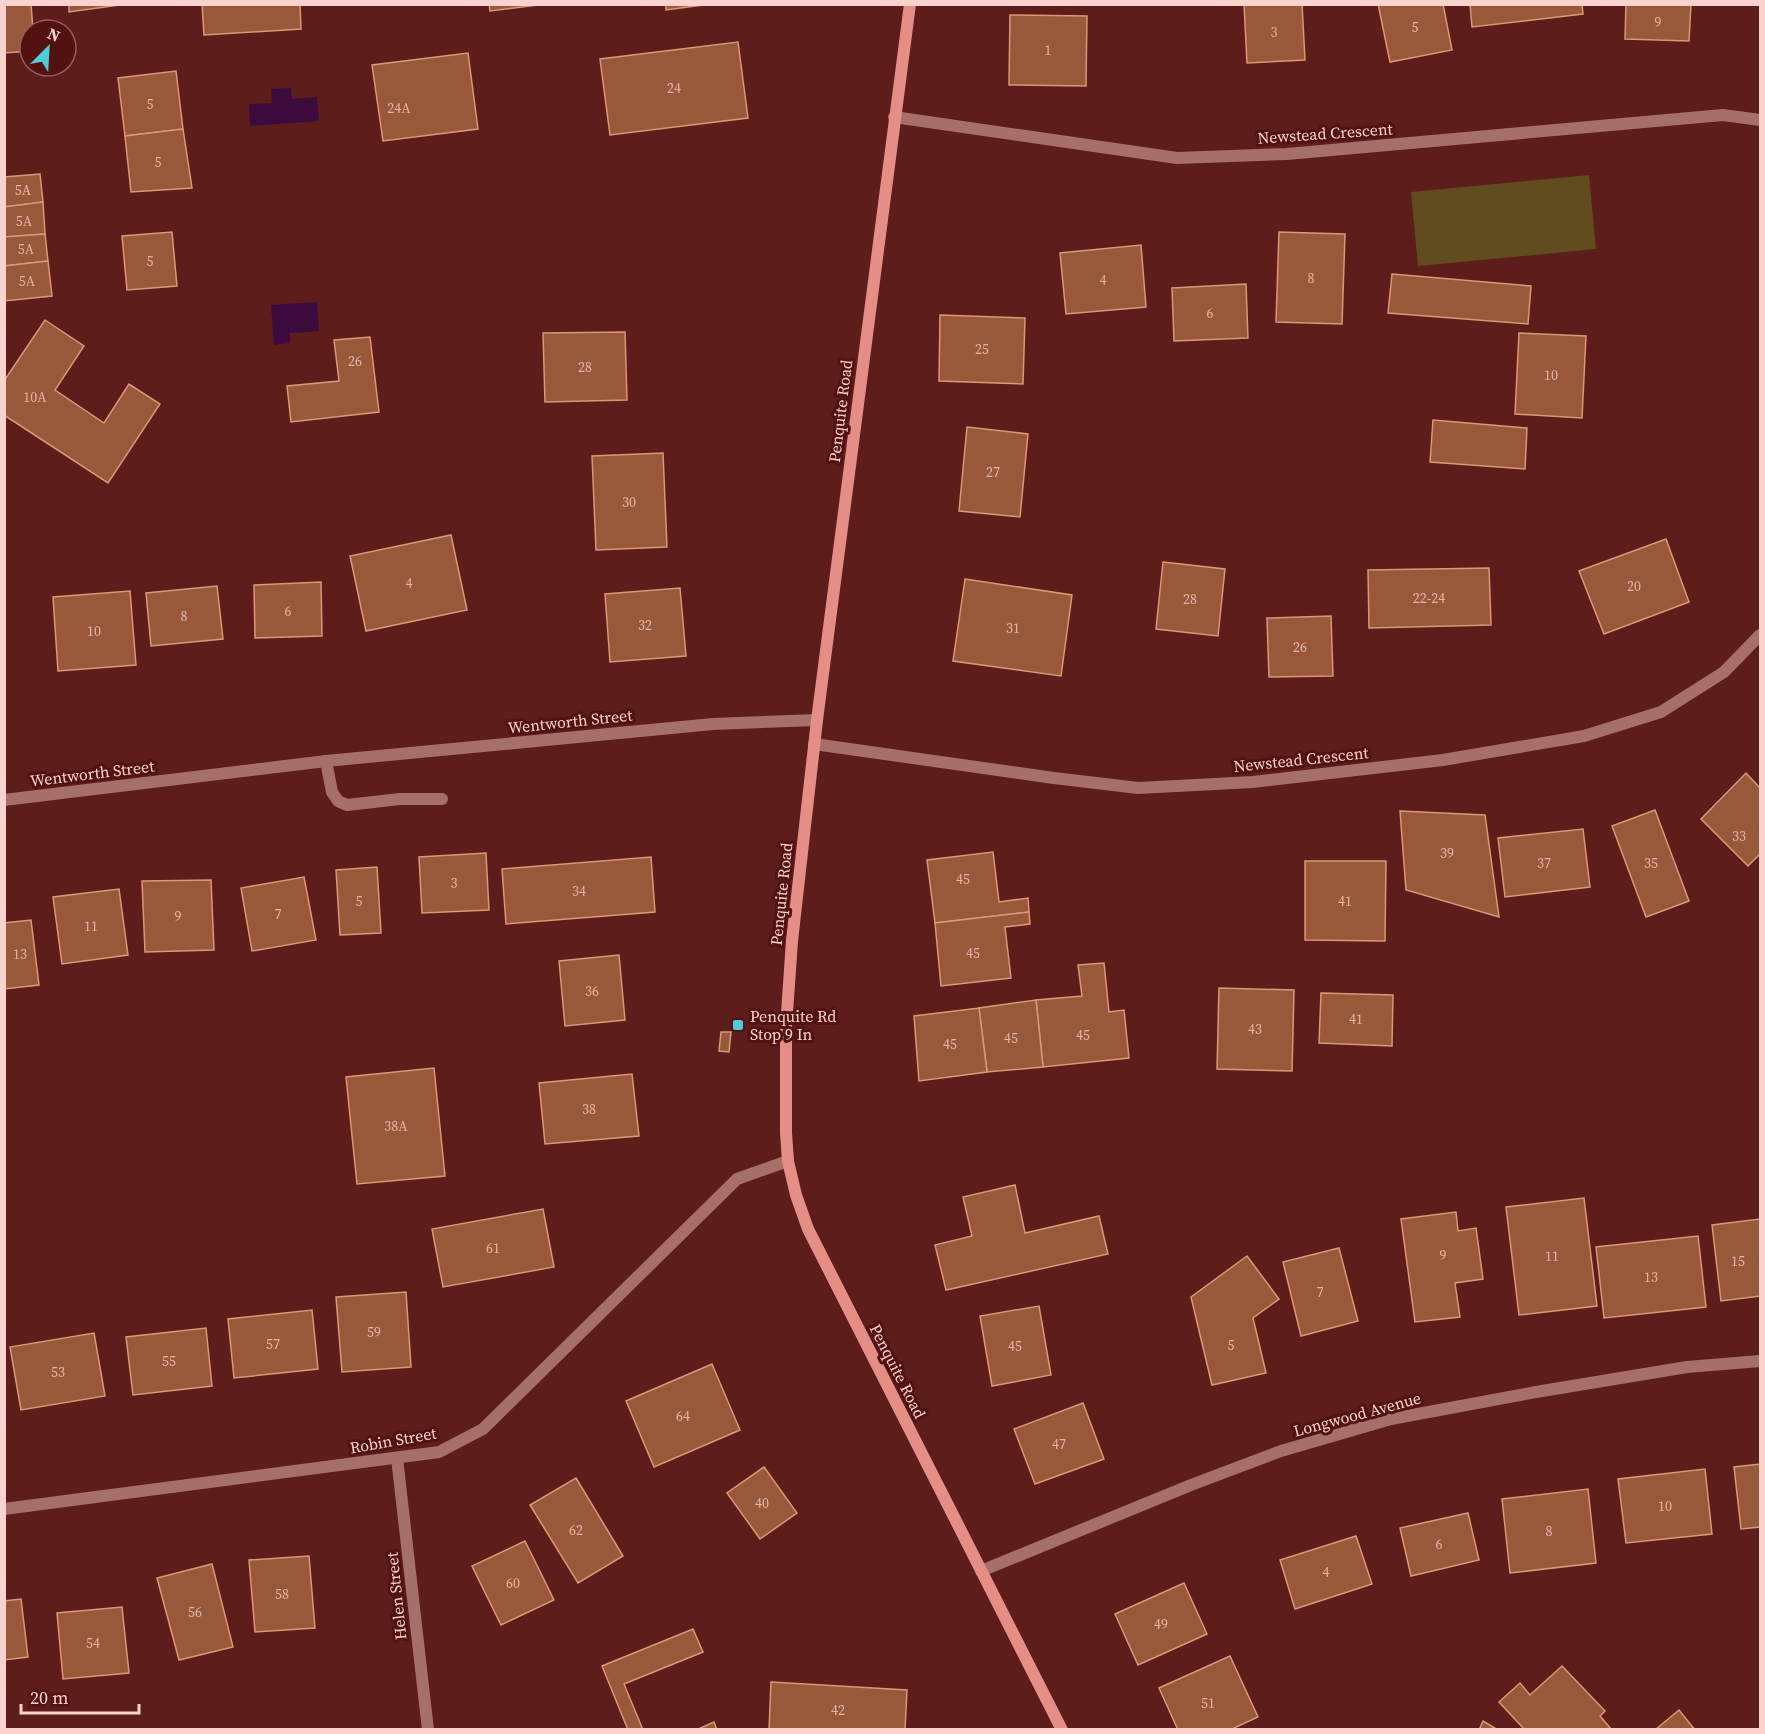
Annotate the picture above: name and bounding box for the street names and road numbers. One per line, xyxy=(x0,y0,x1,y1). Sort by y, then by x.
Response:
street label: Newstead Crescent xyxy=(1257,117,1394,149)
street label: Penquite Road xyxy=(823,358,857,464)
street label: Wentworth Street xyxy=(507,703,634,738)
street label: Newstead Crescent xyxy=(1233,741,1370,777)
street label: Wentworth Street xyxy=(29,754,156,792)
street label: Penquite Road xyxy=(765,841,797,947)
street label: Penquite Road xyxy=(865,1320,931,1422)
street label: Longwood Avenue xyxy=(1291,1386,1423,1442)
street label: Robin Street xyxy=(348,1421,439,1458)
street label: Helen Street xyxy=(380,1550,412,1641)

